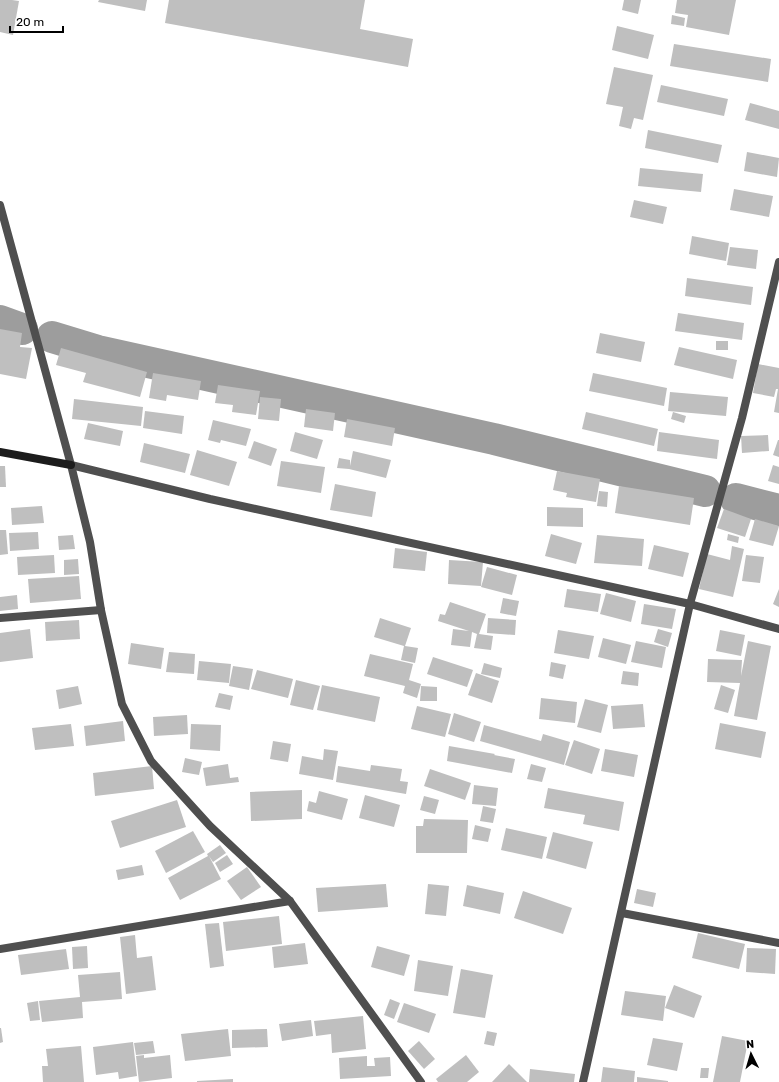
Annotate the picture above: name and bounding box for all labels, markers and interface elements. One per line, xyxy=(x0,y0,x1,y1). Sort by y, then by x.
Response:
scale bar xyxy=(10,8,63,34)
text: 20 m xyxy=(16,15,44,29)
north arrow xyxy=(731,1034,771,1074)
text: N xyxy=(746,1038,755,1051)

